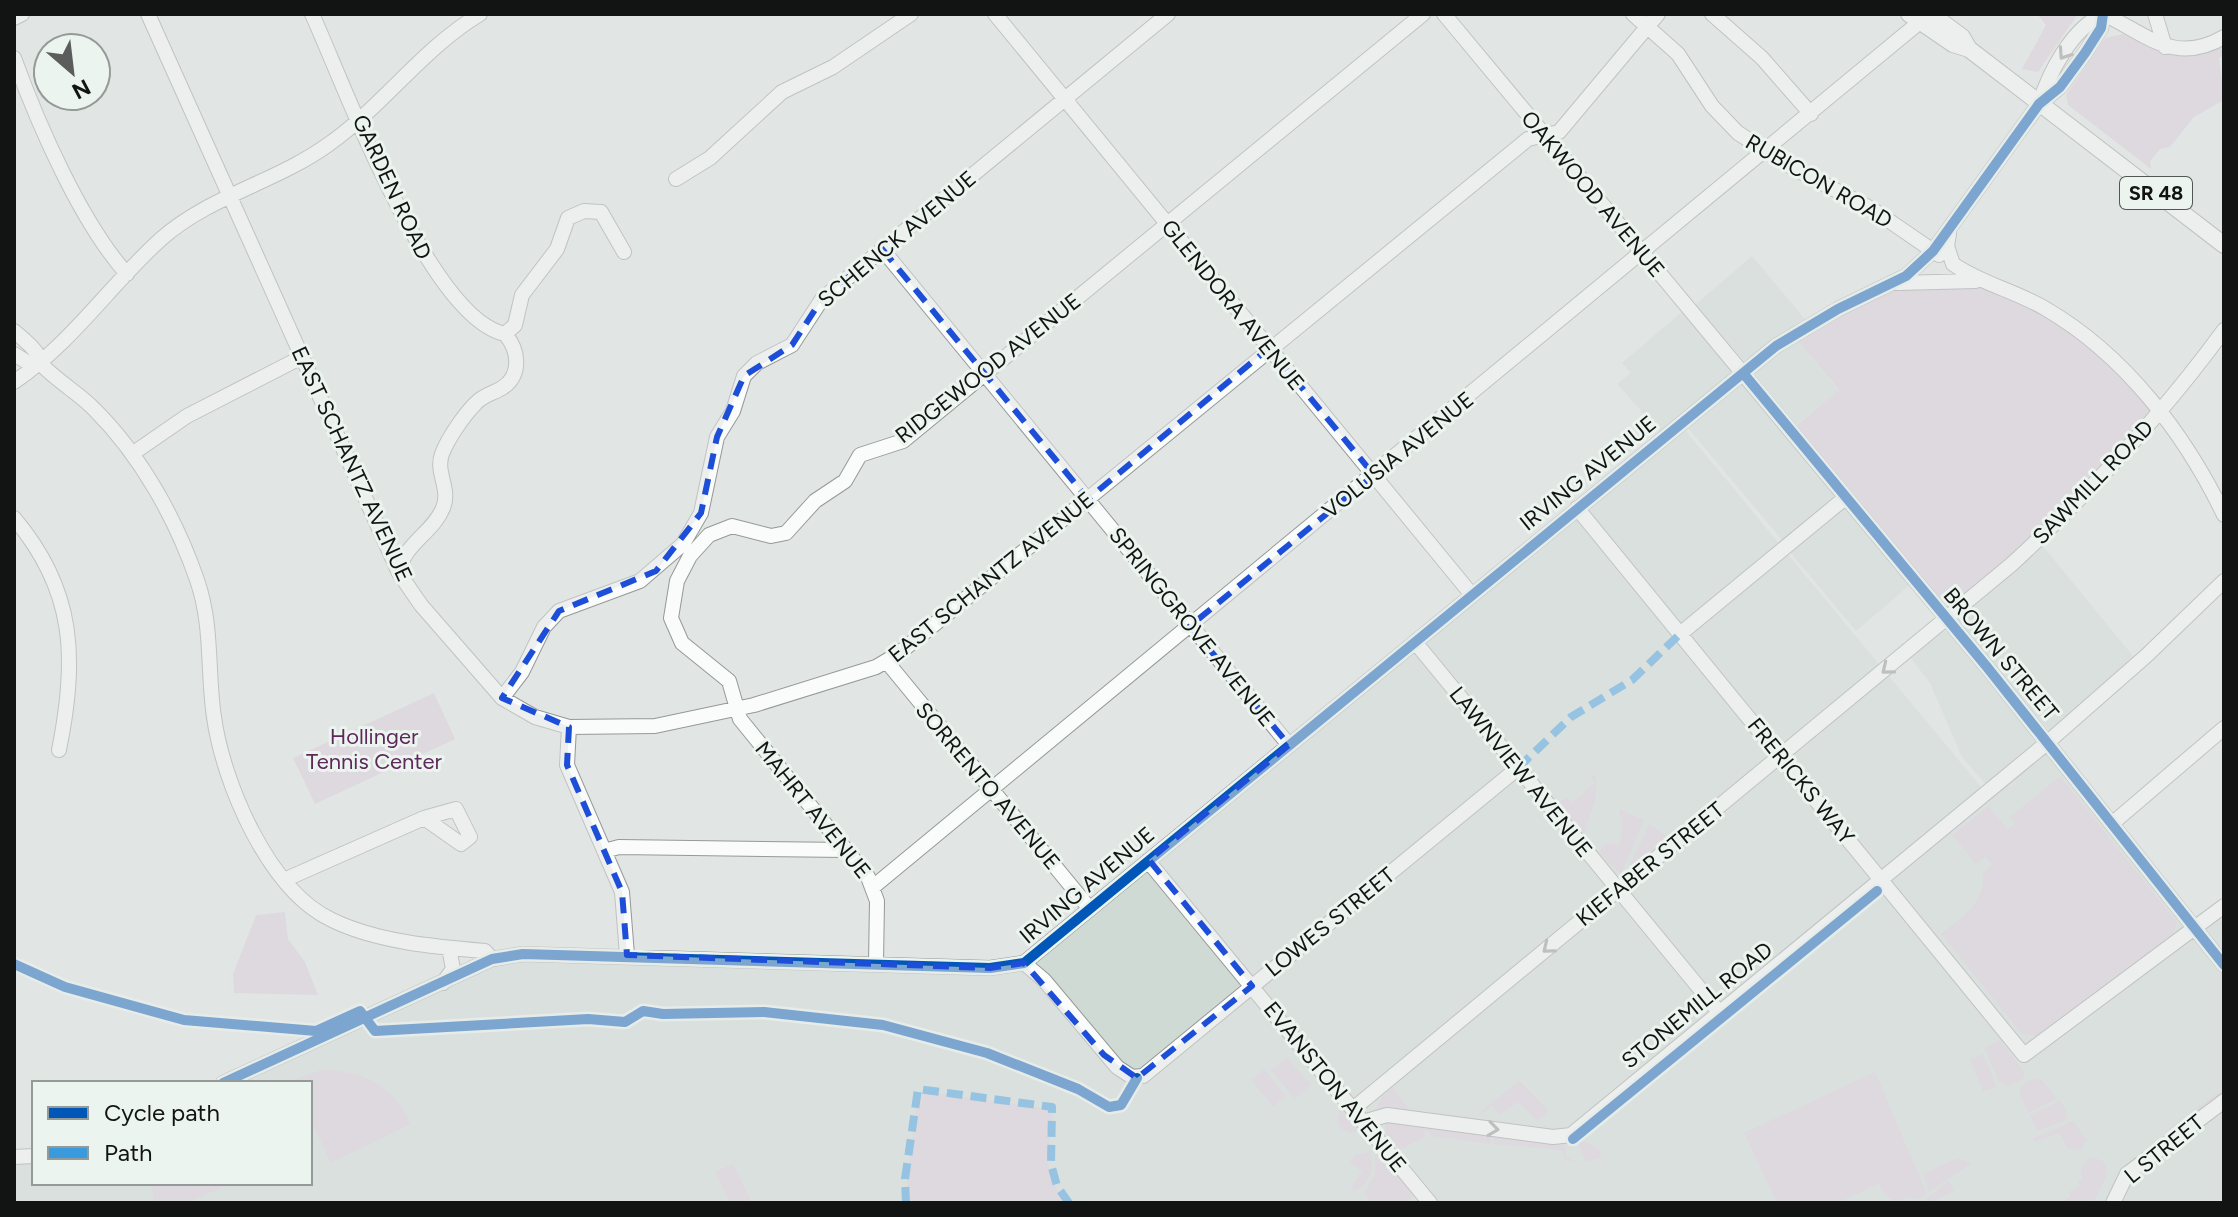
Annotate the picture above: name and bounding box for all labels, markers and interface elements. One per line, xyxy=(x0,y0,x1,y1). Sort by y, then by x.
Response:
north arrow xyxy=(32,32,112,112)
one-way arrow xyxy=(2059,45,2074,60)
text: N xyxy=(67,73,95,105)
street label: OAKWOOD AVENUE xyxy=(1515,105,1671,283)
street label: GARDEN ROAD xyxy=(347,110,437,264)
street label: RUBICON ROAD xyxy=(1741,128,1897,234)
street label: SCHENCK AVENUE xyxy=(812,165,982,313)
road number: SR 48 xyxy=(2120,177,2192,209)
street label: GLENDORA AVENUE xyxy=(1156,214,1310,396)
street label: RIDGEWOOD AVENUE xyxy=(890,287,1086,449)
street label: EAST SCHANTZ AVENUE xyxy=(286,342,418,586)
street label: VOLUSIA AVENUE xyxy=(1317,386,1479,524)
street label: IRVING AVENUE xyxy=(1514,410,1662,536)
street label: SAWMILL ROAD xyxy=(2027,414,2159,550)
street label: EAST SCHANTZ AVENUE xyxy=(883,486,1099,668)
street label: SPRINGGROVE AVENUE xyxy=(1103,522,1281,732)
street label: BROWN STREET xyxy=(1938,582,2064,726)
one-way arrow xyxy=(1882,659,1896,674)
street label: LAWNVIEW AVENUE xyxy=(1444,681,1598,863)
street label: SORRENTO AVENUE xyxy=(910,697,1066,875)
street label: FRERICKS WAY xyxy=(1742,712,1861,850)
park label: Hollinger Tennis Center xyxy=(306,723,443,775)
street label: MAHRT AVENUE xyxy=(749,736,877,884)
street label: KIEFABER STREET xyxy=(1571,796,1729,932)
street label: IRVING AVENUE xyxy=(1014,821,1160,949)
street label: LOWES STREET xyxy=(1260,862,1400,982)
street label: STONEMILL ROAD xyxy=(1616,936,1778,1074)
one-way arrow xyxy=(1542,939,1557,953)
street label: EVANSTON AVENUE xyxy=(1258,996,1412,1178)
legend xyxy=(32,1081,312,1185)
text: Cycle path xyxy=(104,1098,220,1127)
street label: L STREET xyxy=(2119,1109,2209,1189)
one-way arrow xyxy=(1487,1121,1500,1138)
text: Path xyxy=(104,1138,152,1167)

